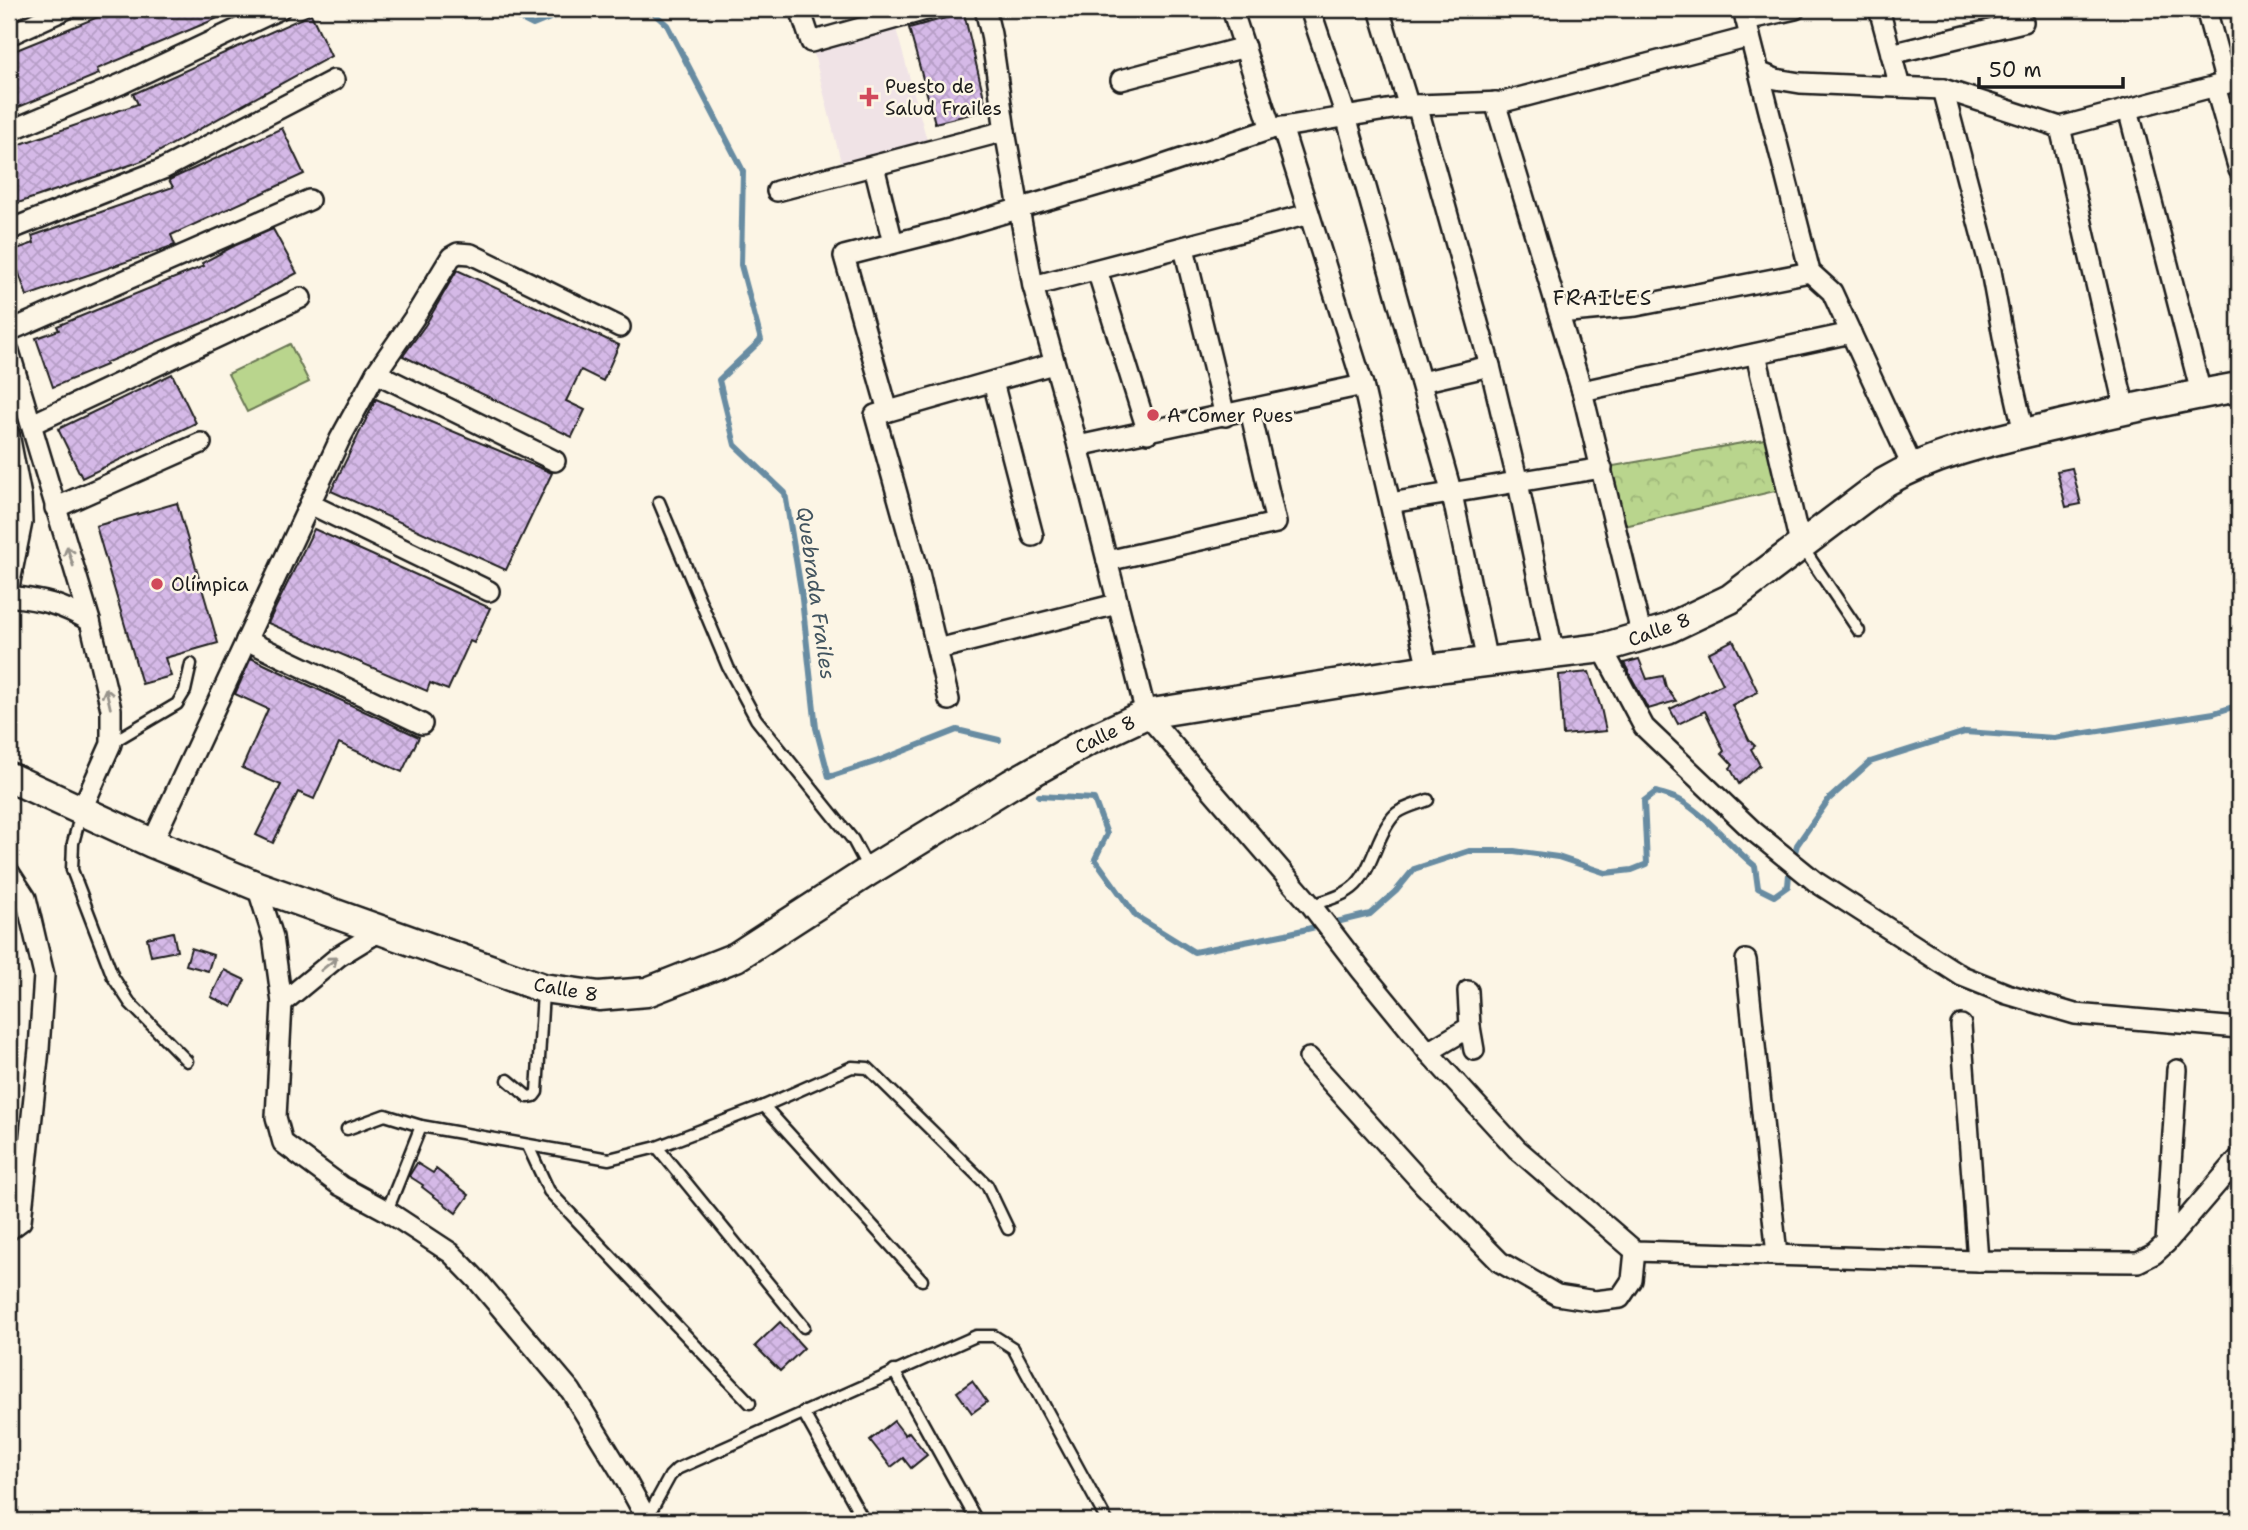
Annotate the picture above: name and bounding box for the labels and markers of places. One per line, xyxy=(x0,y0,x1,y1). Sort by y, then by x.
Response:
place label: Puesto de Salud Frailes xyxy=(885,74,1002,121)
marker: Puesto de Salud Frailes xyxy=(859,87,879,107)
place label: A Comer Pues xyxy=(1167,403,1294,428)
marker: A Comer Pues xyxy=(1145,407,1161,423)
place label: Olímpica xyxy=(171,572,249,597)
marker: Olímpica xyxy=(149,576,165,592)

